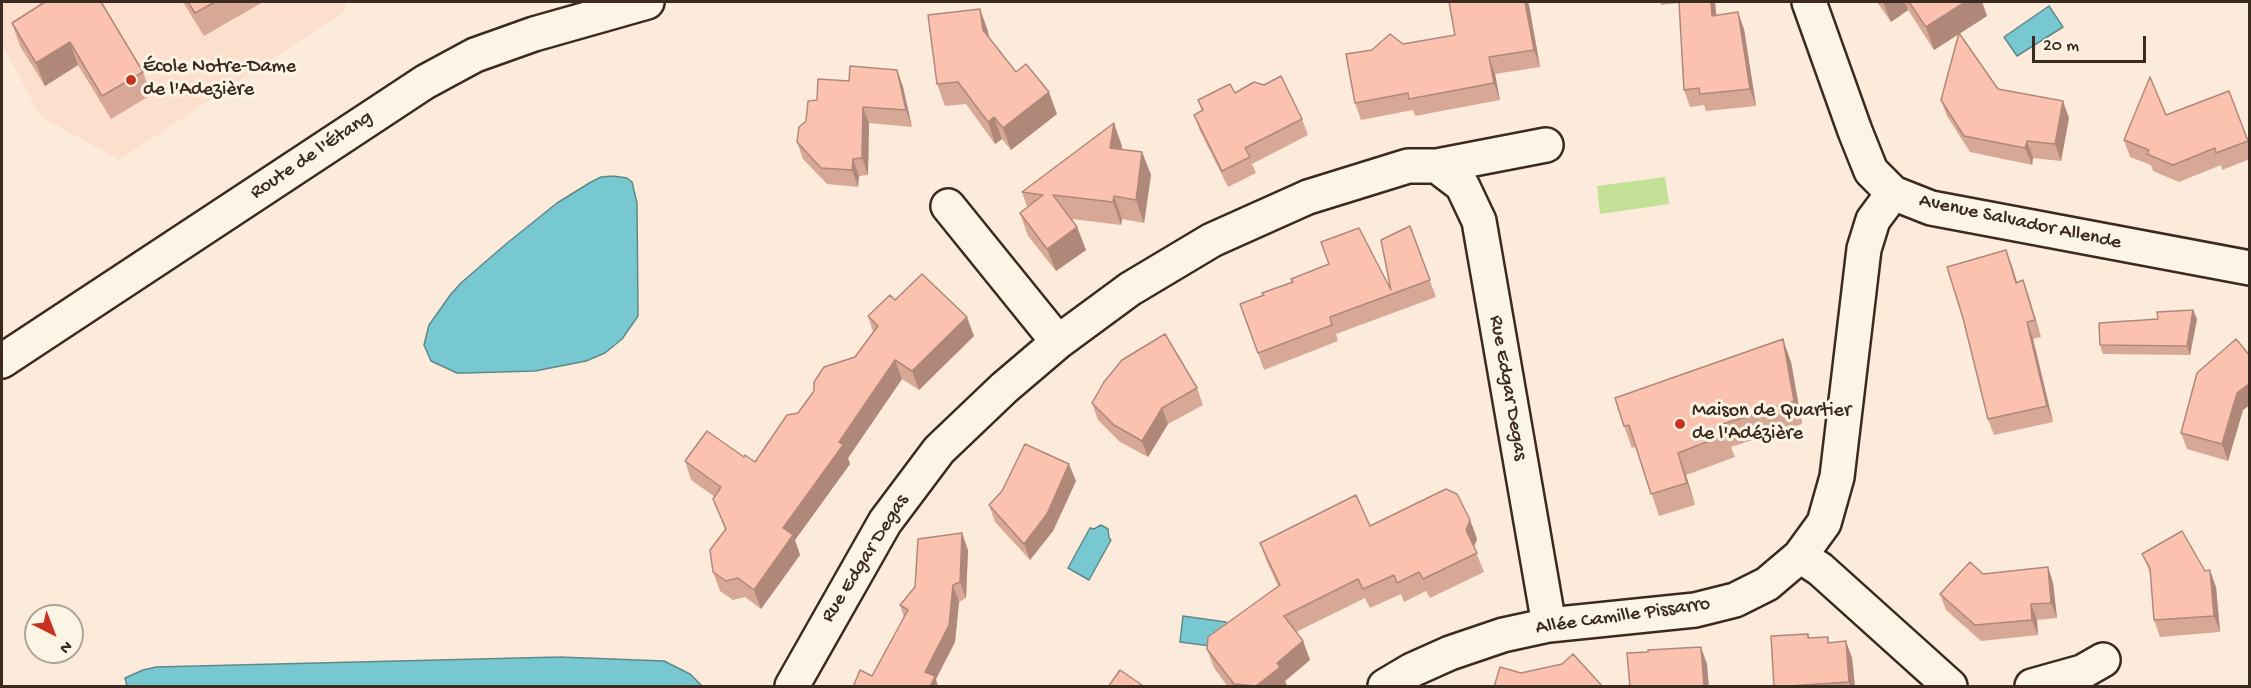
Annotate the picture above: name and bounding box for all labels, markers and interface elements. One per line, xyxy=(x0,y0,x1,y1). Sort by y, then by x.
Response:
scale bar xyxy=(2035,24,2149,62)
text: 20 m xyxy=(2043,36,2079,57)
place label: École Notre-Dame de l'Adezière xyxy=(143,56,296,103)
marker: École Notre-Dame de l'Adezière xyxy=(124,73,138,87)
street label: Route de l'Étang xyxy=(246,106,378,206)
street label: Avenue Salvador Allende xyxy=(1917,190,2123,256)
street label: Rue Edgar Degas xyxy=(1482,314,1532,462)
place label: Maison de Quartier de l'Adézière xyxy=(1692,400,1851,447)
marker: Maison de Quartier de l'Adézière xyxy=(1673,417,1687,431)
street label: Rue Edgar Degas xyxy=(817,490,915,628)
street label: Allée Camille Pissarro xyxy=(1534,593,1712,641)
north arrow xyxy=(24,604,84,664)
text: N xyxy=(55,636,75,657)

